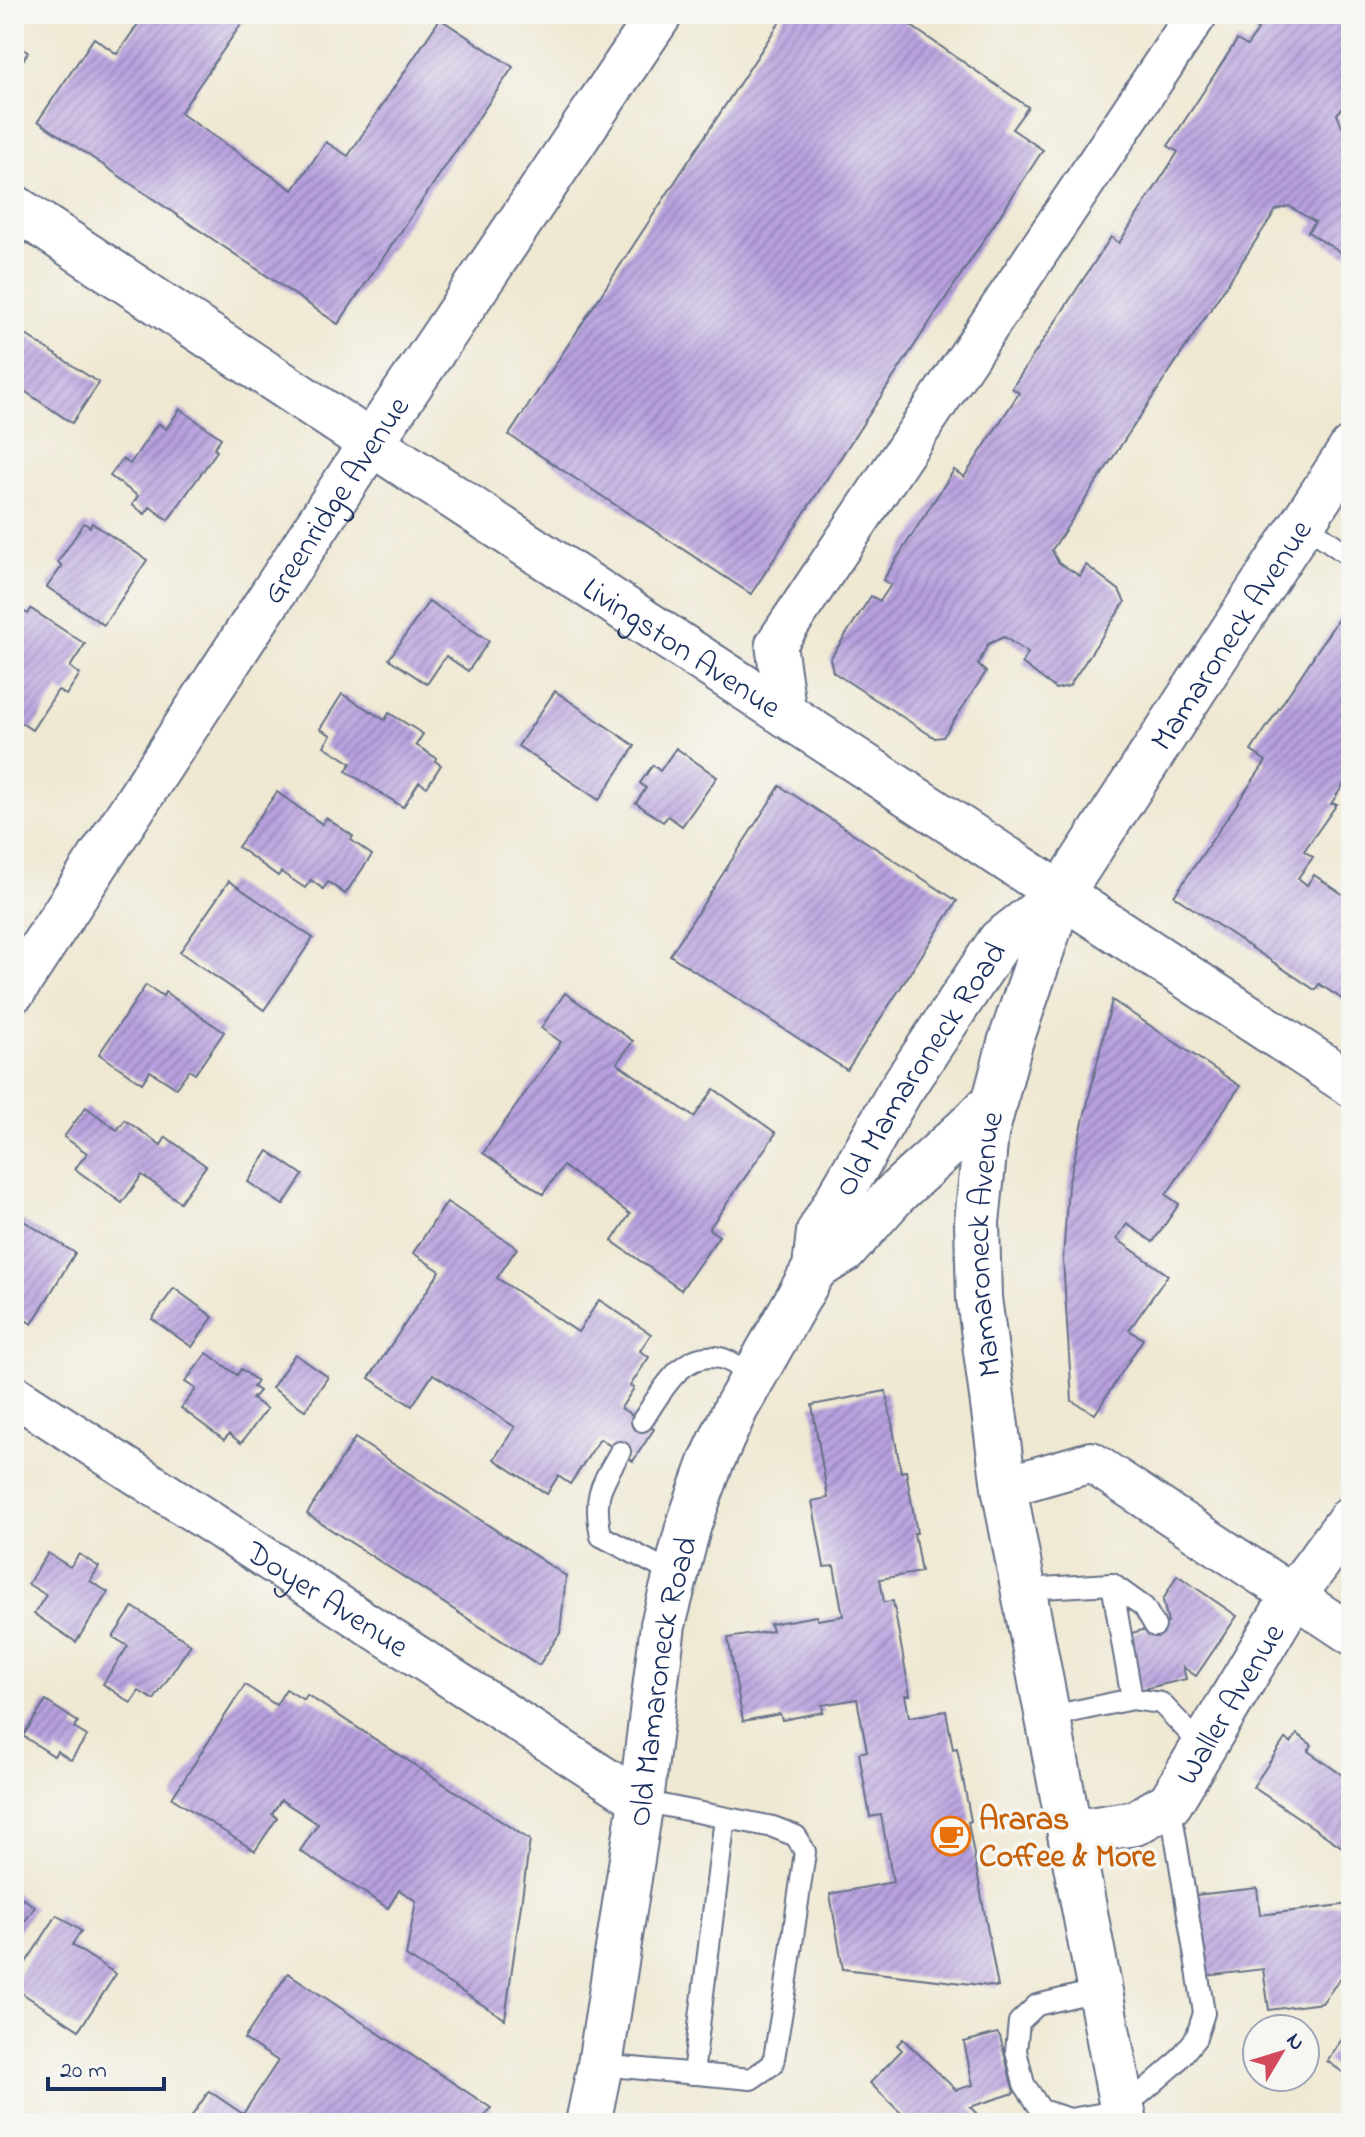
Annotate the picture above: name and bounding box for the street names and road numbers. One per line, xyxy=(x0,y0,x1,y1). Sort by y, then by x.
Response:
street label: Greenridge Avenue xyxy=(252,387,423,615)
street label: Mamaroneck Avenue xyxy=(1140,511,1326,761)
street label: Livingston Avenue xyxy=(572,567,790,732)
street label: Old Mamaroneck Road xyxy=(824,933,1020,1207)
street label: Mamaroneck Avenue xyxy=(956,1106,1018,1380)
street label: Doyer Avenue xyxy=(234,1530,417,1672)
street label: Old Mamaroneck Road xyxy=(617,1532,712,1830)
street label: Waller Avenue xyxy=(1166,1615,1299,1795)

